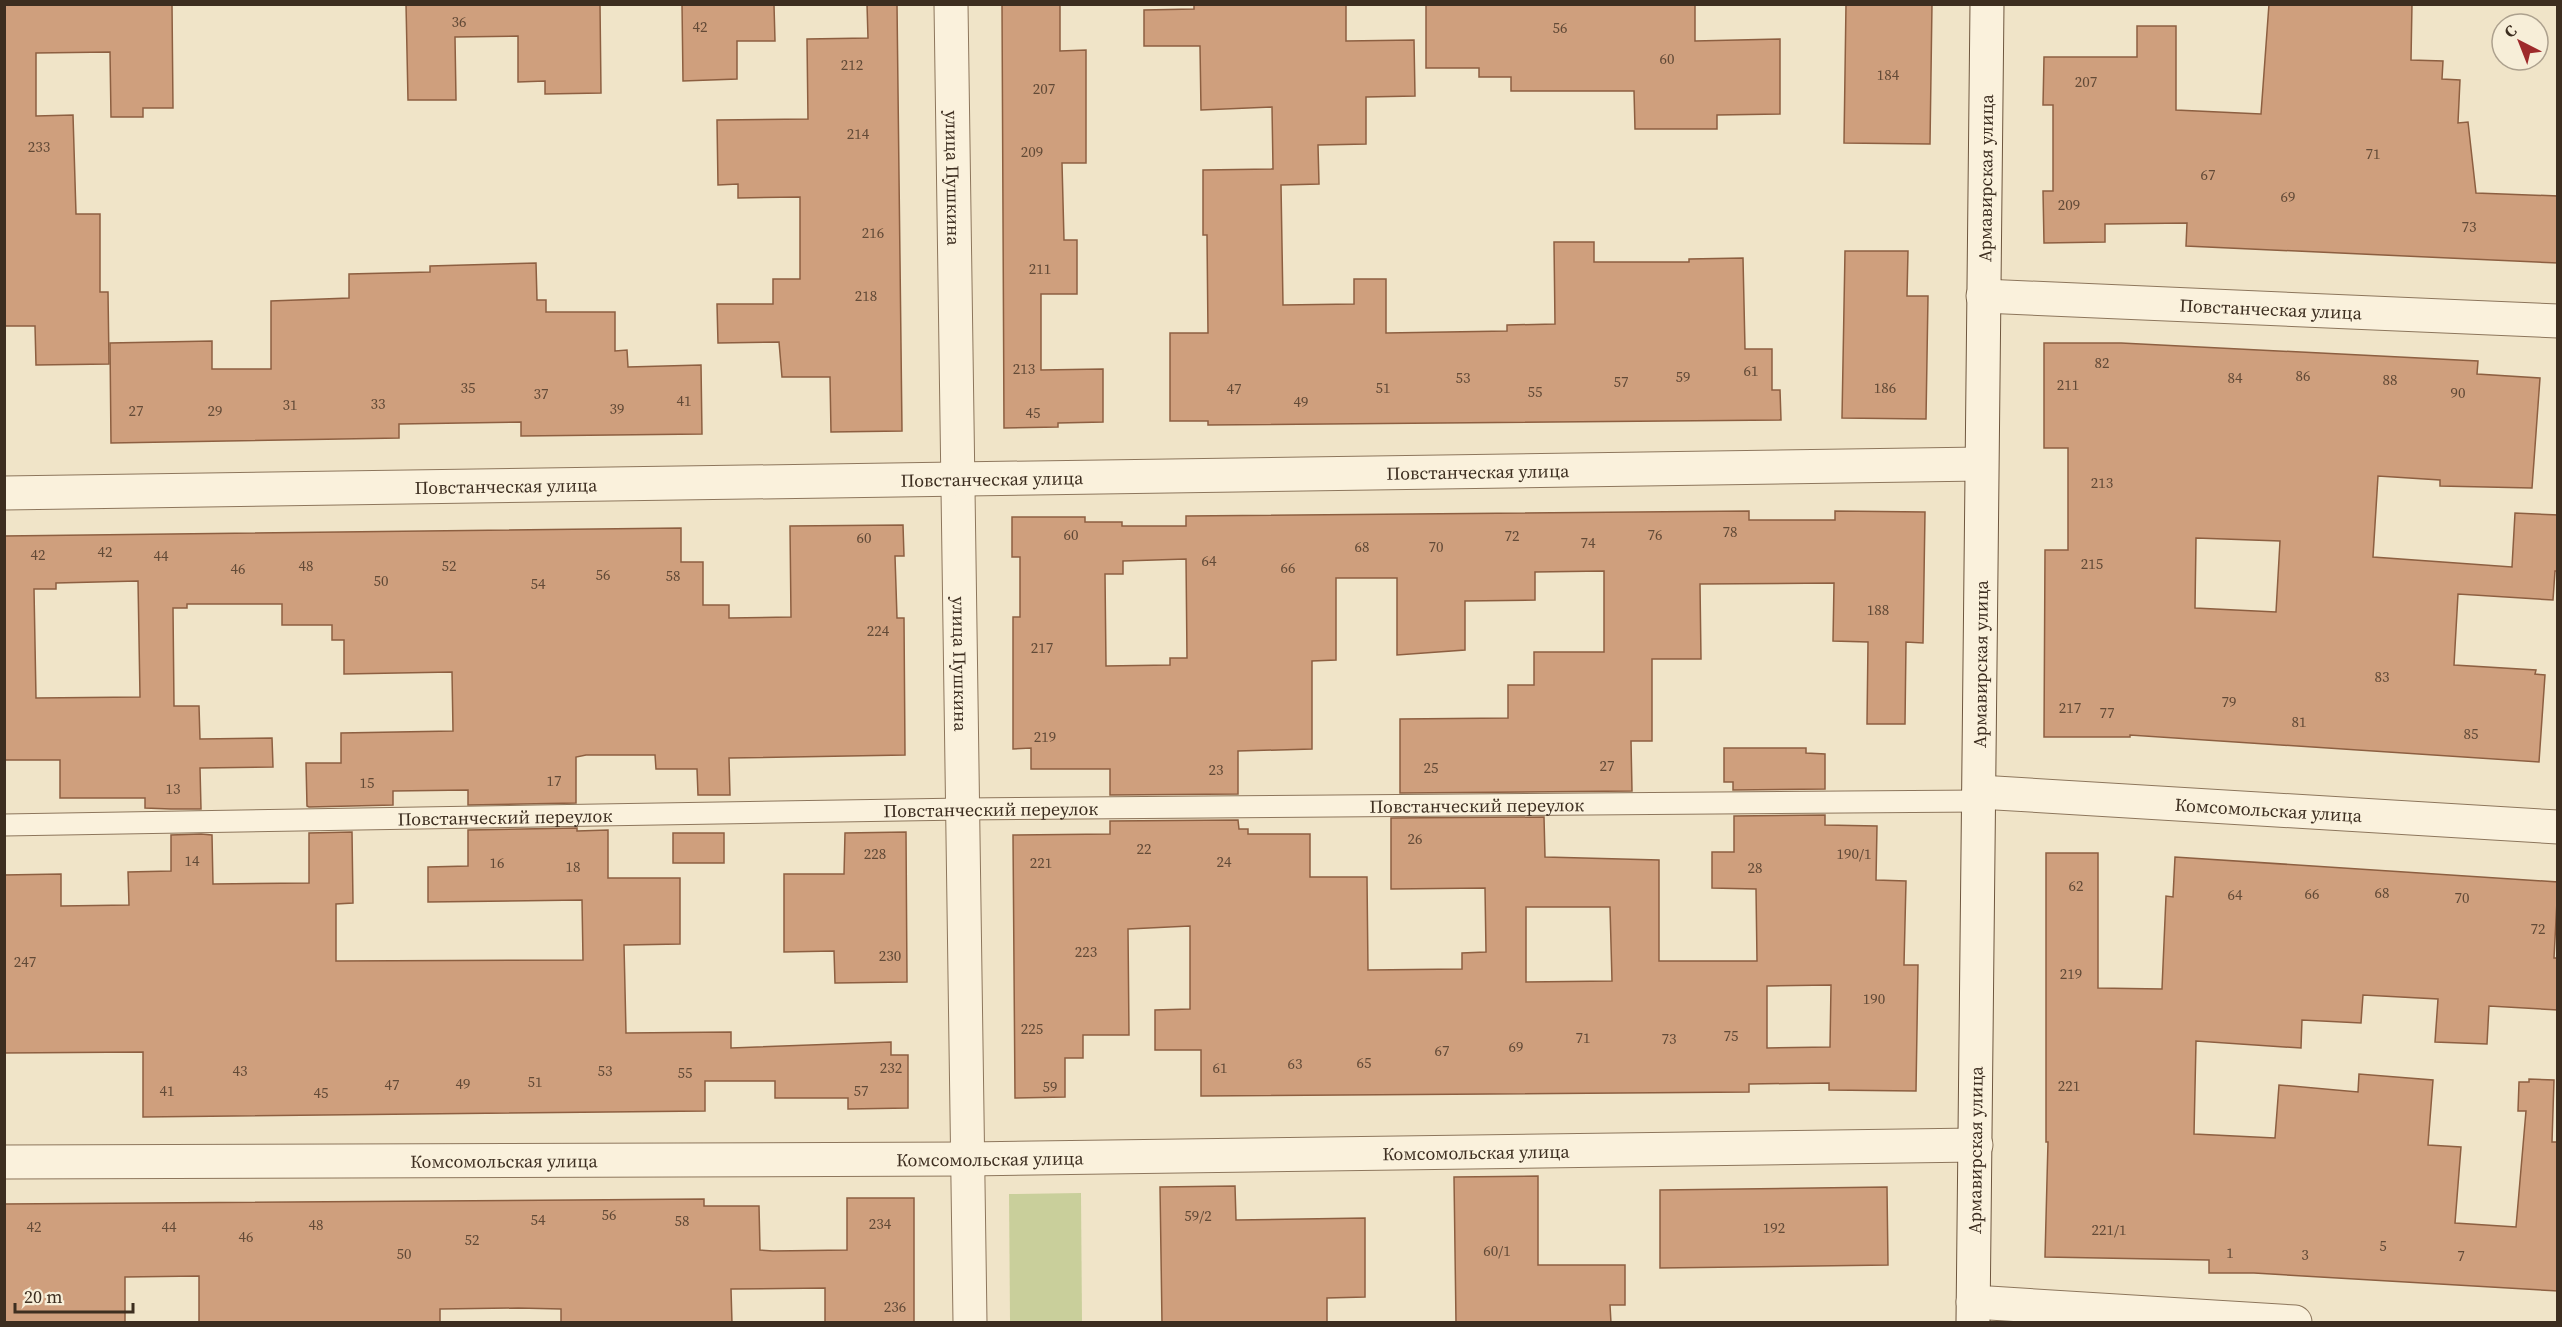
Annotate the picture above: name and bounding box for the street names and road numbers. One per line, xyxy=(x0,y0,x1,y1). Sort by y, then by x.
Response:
street label: Армавирская улица xyxy=(1972,93,1999,262)
street label: улица Пушкина xyxy=(940,110,967,247)
street label: Повстанческая улица xyxy=(2179,292,2363,325)
street label: Повстанческая улица xyxy=(1386,458,1570,485)
street label: Повстанческая улица xyxy=(900,465,1084,492)
street label: Повстанческая улица xyxy=(414,472,598,499)
street label: Армавирская улица xyxy=(1967,579,1993,748)
street label: улица Пушкина xyxy=(947,596,974,733)
street label: Комсомольская улица xyxy=(2174,791,2364,828)
street label: Повстанческий переулок xyxy=(1369,792,1584,818)
street label: Повстанческий переулок xyxy=(883,795,1098,823)
street label: Повстанческий переулок xyxy=(397,802,613,831)
street label: Армавирская улица xyxy=(1961,1065,1988,1234)
street label: Комсомольская улица xyxy=(1382,1138,1571,1166)
street label: Комсомольская улица xyxy=(896,1145,1085,1172)
street label: Комсомольская улица xyxy=(410,1148,599,1173)

